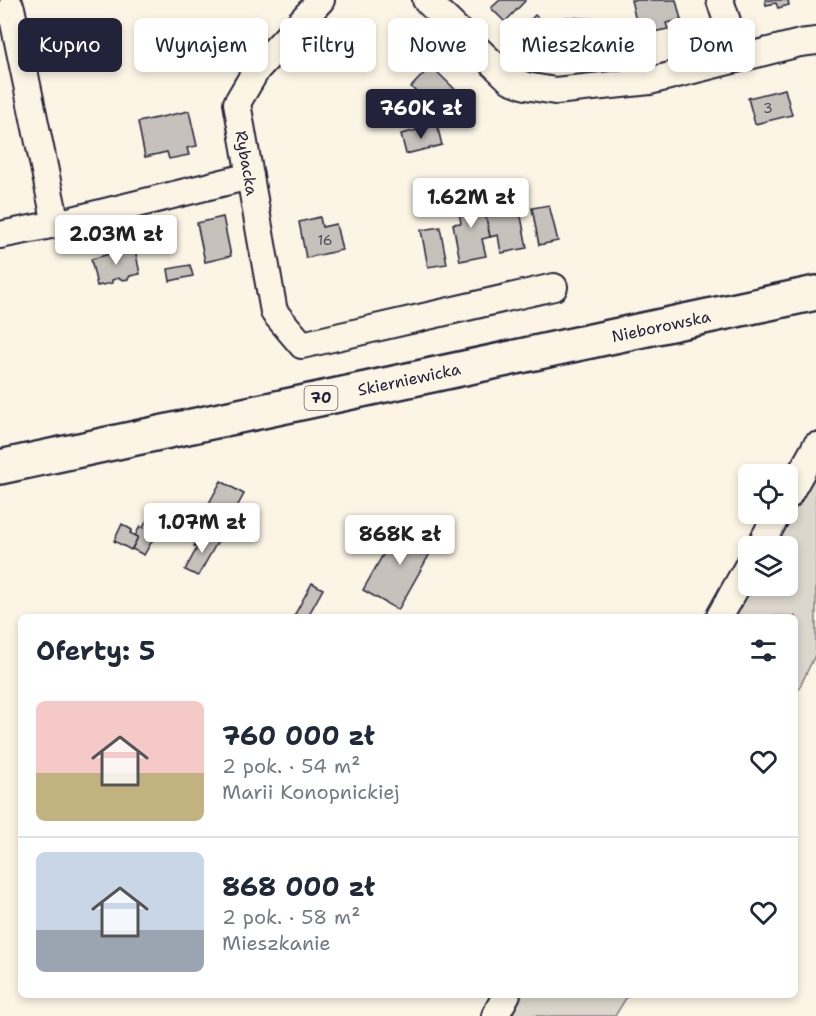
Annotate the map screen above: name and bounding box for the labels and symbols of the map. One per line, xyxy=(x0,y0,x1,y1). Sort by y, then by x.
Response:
pin: 760K zł xyxy=(366,89,476,140)
house number: 3 xyxy=(763,99,773,117)
street label: Rybacka xyxy=(230,129,263,197)
pin: 1.62M zł xyxy=(409,178,533,229)
pin: 2.03M zł xyxy=(54,215,178,266)
house number: 16 xyxy=(317,231,333,249)
street label: Nieborowska xyxy=(610,306,713,347)
street label: Skierniewicka xyxy=(356,358,463,401)
road number: 70 xyxy=(304,386,338,410)
pin: 1.07M zł xyxy=(140,503,264,554)
pin: 868K zł xyxy=(345,515,455,566)

